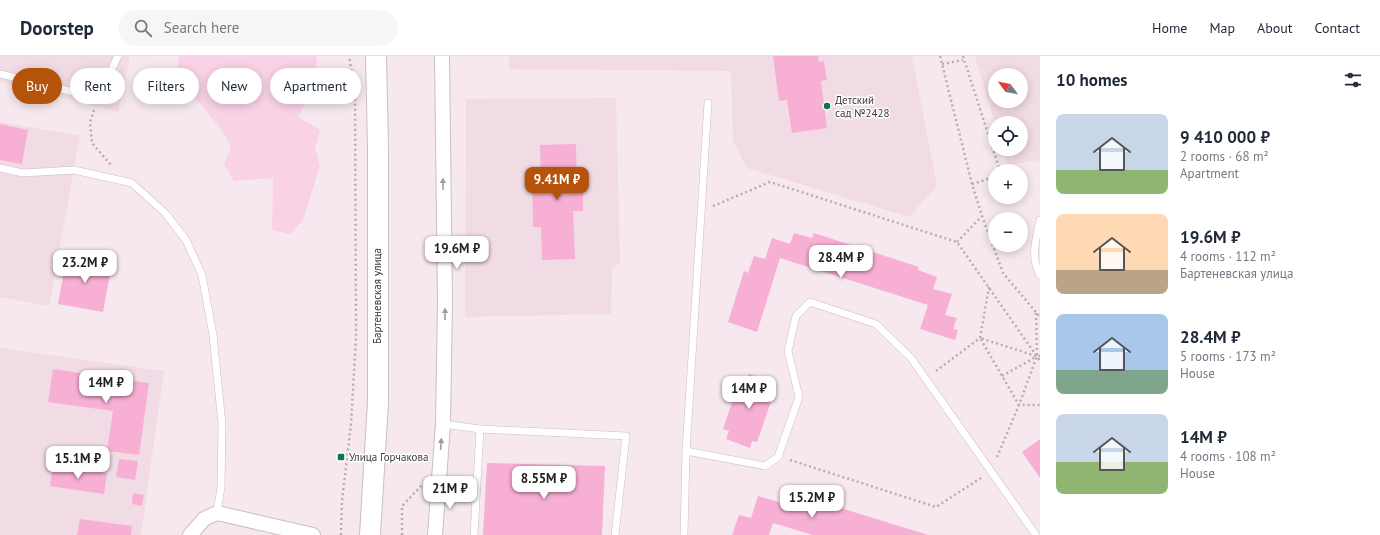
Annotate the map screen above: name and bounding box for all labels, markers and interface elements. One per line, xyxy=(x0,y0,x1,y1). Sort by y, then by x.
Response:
search box xyxy=(118,10,398,46)
text: Doorstep xyxy=(20,16,94,40)
icon: search xyxy=(132,17,154,39)
text: Search here xyxy=(164,18,240,37)
text: Home xyxy=(1152,19,1187,37)
text: Map xyxy=(1209,19,1235,37)
text: About xyxy=(1257,19,1293,37)
text: Contact xyxy=(1315,19,1360,37)
chip: Buy xyxy=(12,68,62,104)
chip: Rent xyxy=(70,68,125,104)
chip: Filters xyxy=(133,68,199,104)
chip: New xyxy=(207,68,262,104)
chip: Apartment xyxy=(270,68,361,104)
north arrow xyxy=(988,68,1028,108)
map controls xyxy=(988,68,1028,252)
text: 10 homes xyxy=(1056,69,1127,91)
icon: filters xyxy=(1342,69,1364,91)
place label: Детский сад №2428 xyxy=(835,93,890,120)
marker: Детский сад №2428 xyxy=(822,101,832,111)
button: locate xyxy=(988,116,1028,156)
text: 9 410 000 ₽ xyxy=(1180,126,1270,148)
icon: home xyxy=(1088,130,1136,178)
text: 2 rooms · 68 m² xyxy=(1180,148,1269,165)
button: + xyxy=(988,164,1028,204)
text: Apartment xyxy=(1180,165,1239,182)
pin: 9.41M ₽ xyxy=(520,167,594,201)
text: 9.41M ₽ xyxy=(534,171,580,188)
one-way arrow xyxy=(440,177,446,190)
button: − xyxy=(988,212,1028,252)
text: 19.6M ₽ xyxy=(1180,226,1241,248)
icon: home xyxy=(1088,230,1136,278)
pin: 19.6M ₽ xyxy=(420,236,494,270)
text: 19.6M ₽ xyxy=(434,240,480,257)
pin: 28.4M ₽ xyxy=(804,245,878,279)
street label: Бартеневская улица xyxy=(370,248,384,344)
text: 4 rooms · 112 m² xyxy=(1180,248,1276,265)
text: 28.4M ₽ xyxy=(818,249,864,266)
pin: 23.2M ₽ xyxy=(48,250,122,284)
text: 23.2M ₽ xyxy=(62,254,108,271)
text: Бартеневская улица xyxy=(1180,265,1293,282)
one-way arrow xyxy=(441,308,448,320)
text: 28.4M ₽ xyxy=(1180,326,1241,348)
icon: home xyxy=(1088,330,1136,378)
text: 5 rooms · 173 m² xyxy=(1180,348,1276,365)
text: House xyxy=(1180,365,1215,382)
pin: 14M ₽ xyxy=(78,370,134,404)
text: 14M ₽ xyxy=(88,374,124,391)
pin: 14M ₽ xyxy=(721,376,777,410)
text: 14M ₽ xyxy=(731,380,767,397)
text: 14M ₽ xyxy=(1180,426,1227,448)
icon: home xyxy=(1088,430,1136,478)
one-way arrow xyxy=(438,438,445,450)
pin: 15.1M ₽ xyxy=(41,446,115,480)
text: 4 rooms · 108 m² xyxy=(1180,448,1276,465)
text: 15.1M ₽ xyxy=(55,450,101,467)
place label: Улица Горчакова xyxy=(349,450,428,464)
marker: Улица Горчакова xyxy=(336,452,346,462)
text: House xyxy=(1180,465,1215,482)
pin: 8.55M ₽ xyxy=(507,466,581,500)
text: 8.55M ₽ xyxy=(521,470,567,487)
pin: 21M ₽ xyxy=(422,476,478,510)
text: 21M ₽ xyxy=(432,480,468,497)
pin: 15.2M ₽ xyxy=(775,485,849,519)
text: 15.2M ₽ xyxy=(789,489,835,506)

